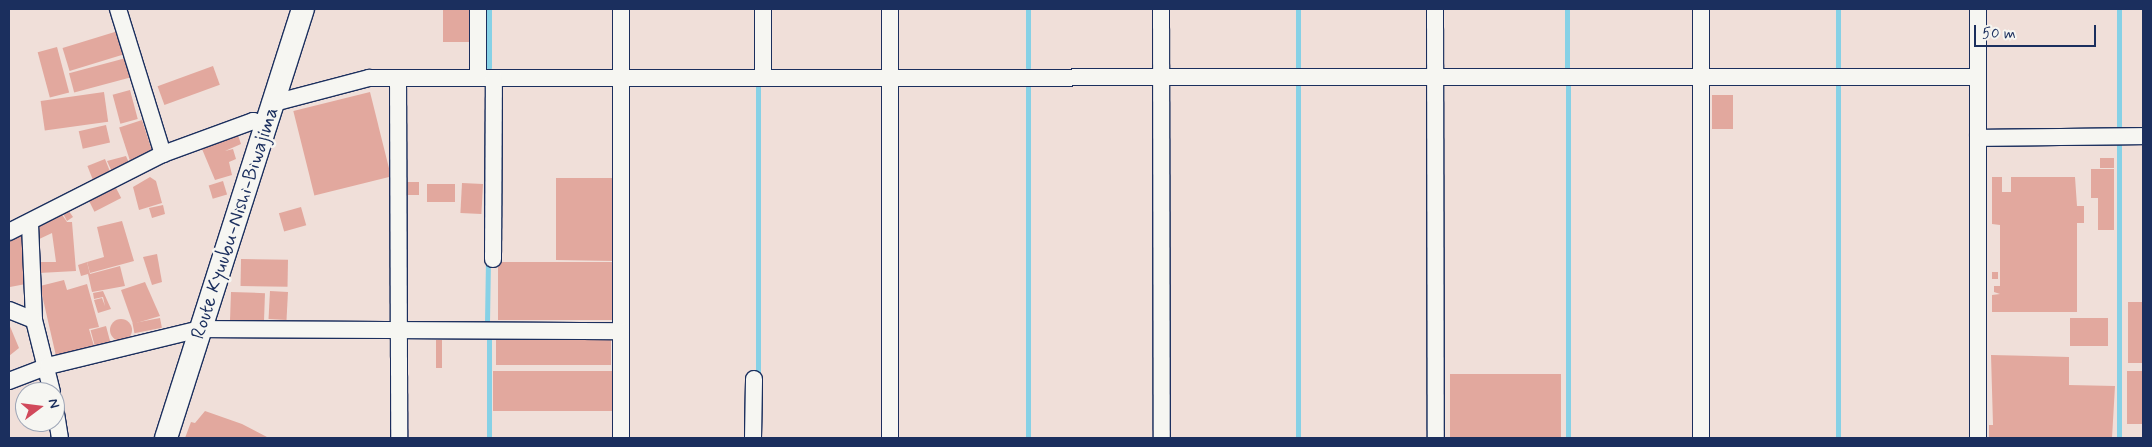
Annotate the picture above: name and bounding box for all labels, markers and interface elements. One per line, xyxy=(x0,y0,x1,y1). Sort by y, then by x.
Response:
scale bar xyxy=(1977,15,2100,47)
text: 50 m xyxy=(1982,24,2016,44)
street label: Route Kyuubu-Nishi-Biwajima xyxy=(186,103,284,343)
north arrow xyxy=(15,382,65,432)
text: N xyxy=(44,397,63,410)

